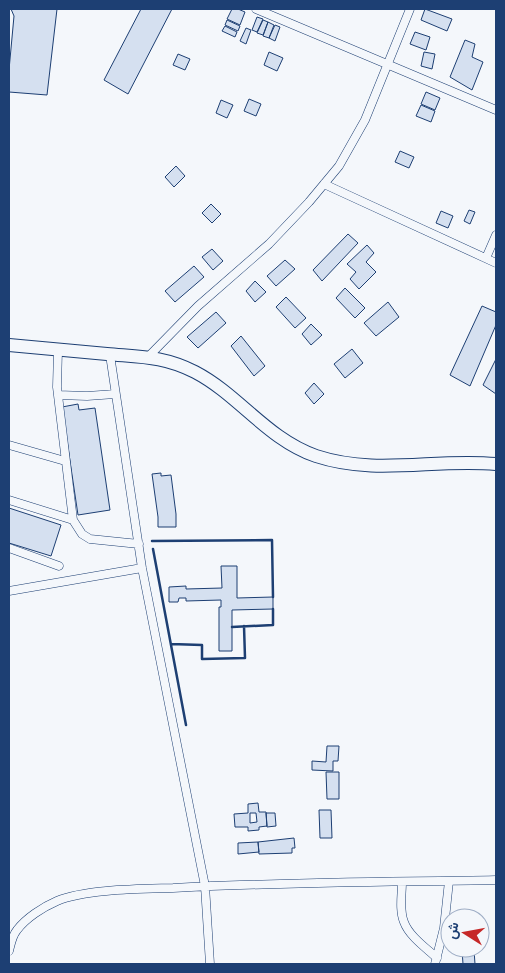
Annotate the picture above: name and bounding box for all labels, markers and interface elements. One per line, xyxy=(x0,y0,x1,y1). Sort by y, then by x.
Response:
north arrow xyxy=(440,908,490,958)
text: ش xyxy=(443,921,463,940)

